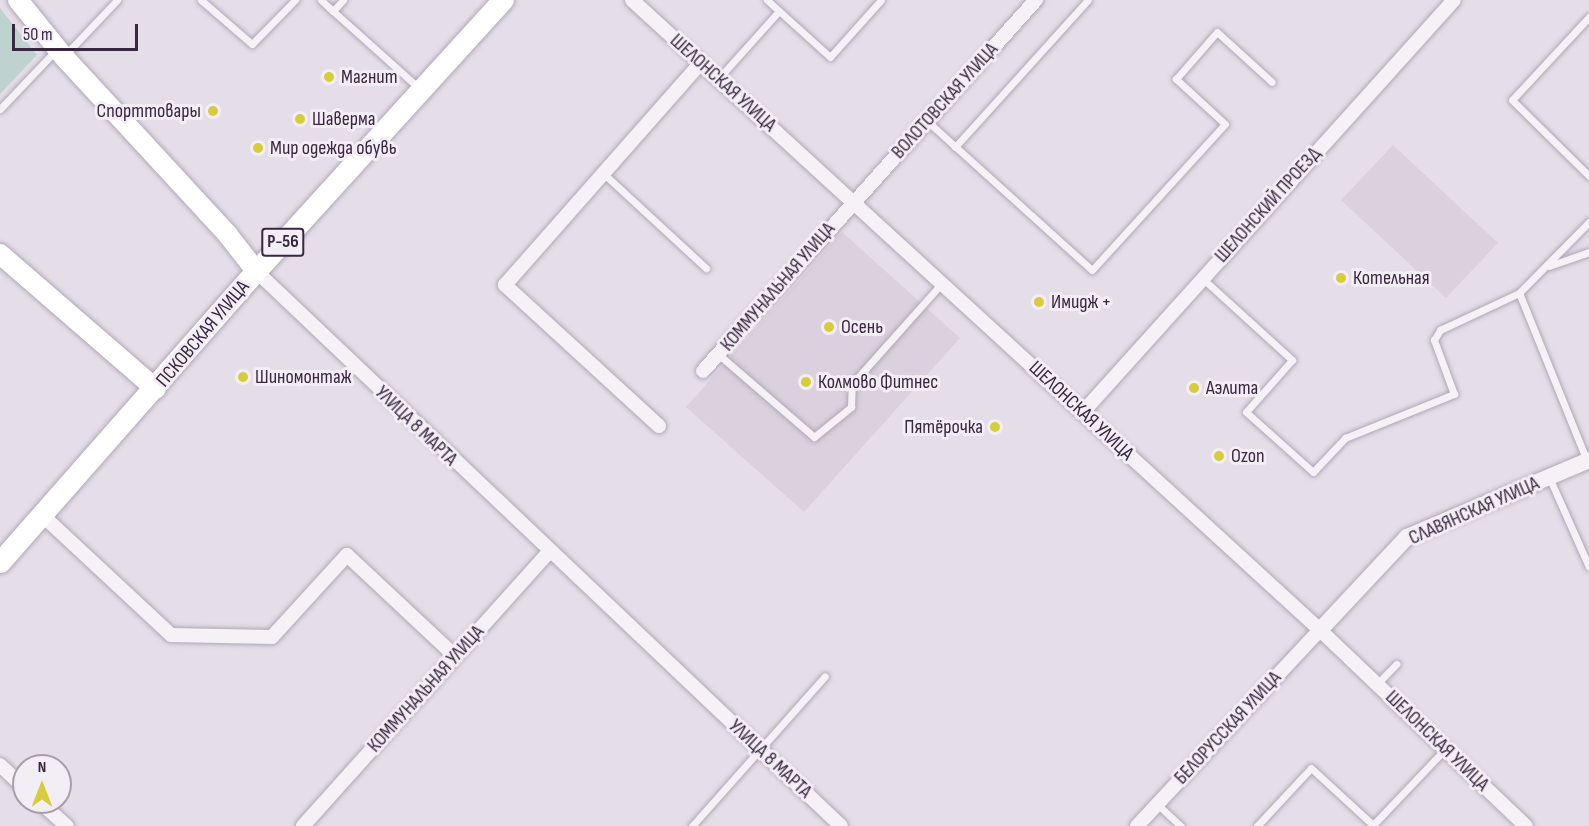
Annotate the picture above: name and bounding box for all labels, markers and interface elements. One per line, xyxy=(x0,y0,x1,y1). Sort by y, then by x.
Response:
scale bar xyxy=(15,12,141,50)
text: 50 m xyxy=(23,24,53,45)
street label: ШЕЛОНСКАЯ УЛИЦА xyxy=(665,29,781,137)
street label: ВОЛОТОВСКАЯ УЛИЦА xyxy=(887,38,1003,164)
place label: Магнит xyxy=(341,65,398,89)
marker: Магнит xyxy=(322,70,336,84)
place label: Спорттовары xyxy=(97,99,201,123)
marker: Спорттовары xyxy=(206,104,220,118)
place label: Шаверма xyxy=(312,107,375,131)
marker: Шаверма xyxy=(293,112,307,126)
place label: Мир одежда обувь xyxy=(270,136,397,160)
marker: Мир одежда обувь xyxy=(251,141,265,155)
street label: ШЕЛОНСКИЙ ПРОЕЗД xyxy=(1210,142,1326,268)
street label: КОММУНАЛЬНАЯ УЛИЦА xyxy=(716,218,840,356)
road number: Р-56 xyxy=(260,227,306,257)
place label: Котельная xyxy=(1353,266,1430,290)
marker: Котельная xyxy=(1334,271,1348,285)
street label: ПСКОВСКАЯ УЛИЦА xyxy=(151,276,255,392)
place label: Имидж + xyxy=(1051,290,1111,314)
marker: Имидж + xyxy=(1032,295,1046,309)
place label: Осень xyxy=(841,315,883,339)
marker: Осень xyxy=(822,320,836,334)
street label: ШЕЛОНСКАЯ УЛИЦА xyxy=(1024,356,1138,466)
place label: Шиномонтаж xyxy=(255,365,351,389)
marker: Шиномонтаж xyxy=(236,370,250,384)
place label: Колмово Фитнес xyxy=(818,370,938,394)
marker: Колмово Фитнес xyxy=(799,375,813,389)
place label: Аэлита xyxy=(1206,376,1258,400)
street label: УЛИЦА 8 МАРТА xyxy=(370,381,462,471)
marker: Аэлита xyxy=(1187,381,1201,395)
place label: Пятёрочка xyxy=(904,415,983,439)
marker: Пятёрочка xyxy=(988,420,1002,434)
place label: Ozon xyxy=(1231,444,1265,468)
marker: Ozon xyxy=(1212,449,1226,463)
street label: СЛАВЯНСКАЯ УЛИЦА xyxy=(1405,472,1543,550)
street label: КОММУНАЛЬНАЯ УЛИЦА xyxy=(363,620,489,758)
street label: БЕЛОРУССКАЯ УЛИЦА xyxy=(1169,666,1287,790)
street label: ШЕЛОНСКАЯ УЛИЦА xyxy=(1380,686,1494,796)
street label: УЛИЦА 8 МАРТА xyxy=(723,714,817,804)
north arrow xyxy=(12,754,72,814)
text: N xyxy=(38,758,46,777)

